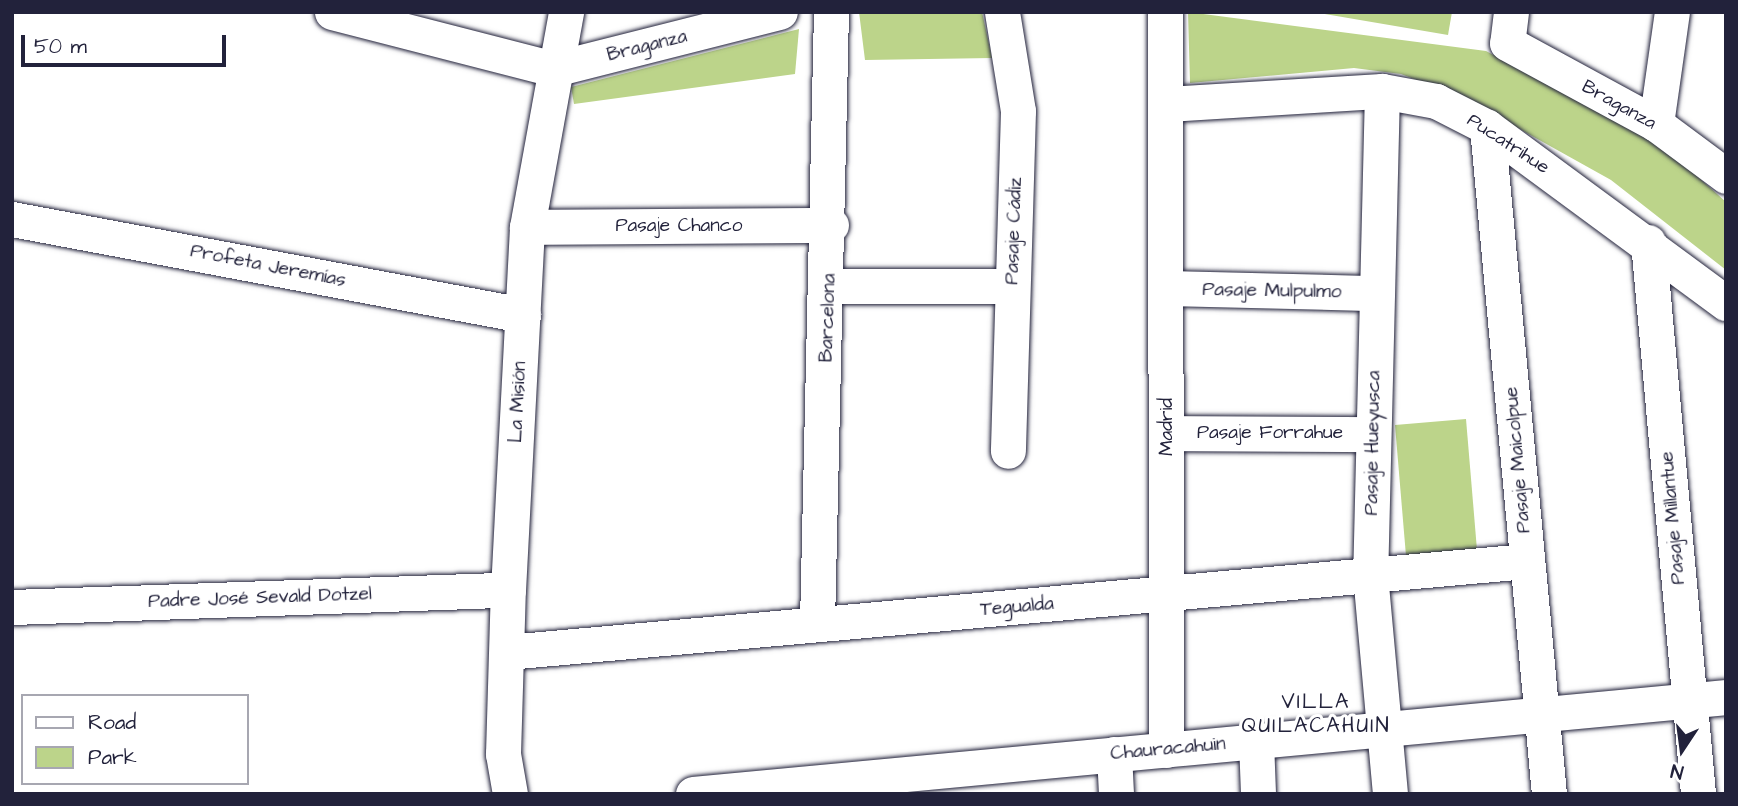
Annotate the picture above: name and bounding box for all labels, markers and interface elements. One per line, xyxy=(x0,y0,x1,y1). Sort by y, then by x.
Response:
scale bar xyxy=(24,21,229,65)
street label: Braganza xyxy=(605,25,689,67)
text: 50 m xyxy=(34,32,87,61)
street label: Braganza xyxy=(1578,75,1660,135)
street label: Pucatrihue xyxy=(1462,109,1554,179)
street label: Pasaje Cádiz xyxy=(1001,177,1027,285)
street label: Pasaje Chanco xyxy=(616,215,742,237)
street label: Profeta Jeremías xyxy=(188,240,348,292)
street label: Barcelona xyxy=(815,273,841,363)
street label: Pasaje Mulpulmo xyxy=(1202,278,1342,304)
street label: La Misión xyxy=(504,361,532,443)
street label: Pasaje Hueyusca xyxy=(1360,370,1386,516)
street label: Pasaje Maicolpue xyxy=(1500,386,1536,534)
street label: Madrid xyxy=(1156,398,1178,456)
street label: Pasaje Forrahue xyxy=(1197,422,1343,444)
street label: Pasaje Millantue xyxy=(1656,450,1690,586)
street label: Padre José Sevald Dotzel xyxy=(148,583,372,613)
street label: Tegualda xyxy=(979,592,1055,622)
district label: VILLA QUILACAHUIN xyxy=(1243,689,1389,739)
legend xyxy=(21,694,248,785)
text: Road xyxy=(88,708,136,737)
north arrow xyxy=(1647,715,1717,785)
street label: Chauracahuin xyxy=(1110,733,1226,765)
text: Park xyxy=(88,743,137,772)
text: N xyxy=(1668,756,1686,785)

